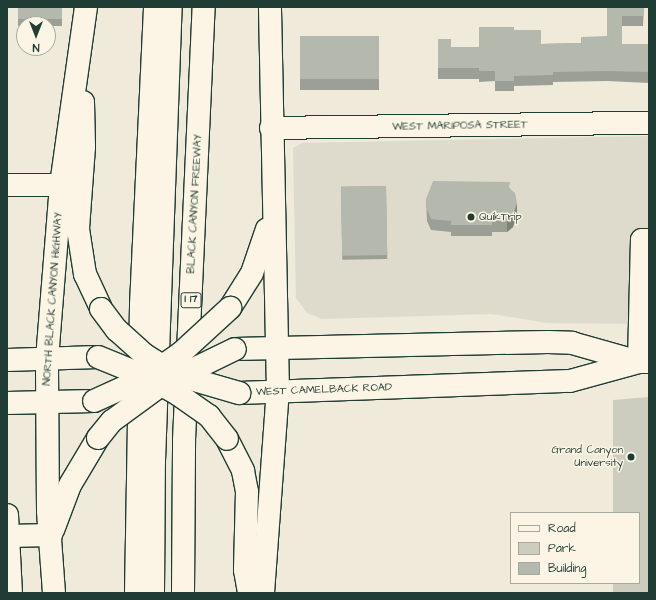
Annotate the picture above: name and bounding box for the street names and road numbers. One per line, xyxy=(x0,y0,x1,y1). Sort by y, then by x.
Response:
street label: WEST MARIPOSA STREET xyxy=(392,118,528,134)
street label: BLACK CANYON FREEWAY xyxy=(185,134,205,274)
street label: NORTH BLACK CANYON HIGHWAY xyxy=(40,212,66,386)
road number: I 17 xyxy=(180,292,202,308)
street label: WEST CAMELBACK ROAD xyxy=(256,381,392,399)

